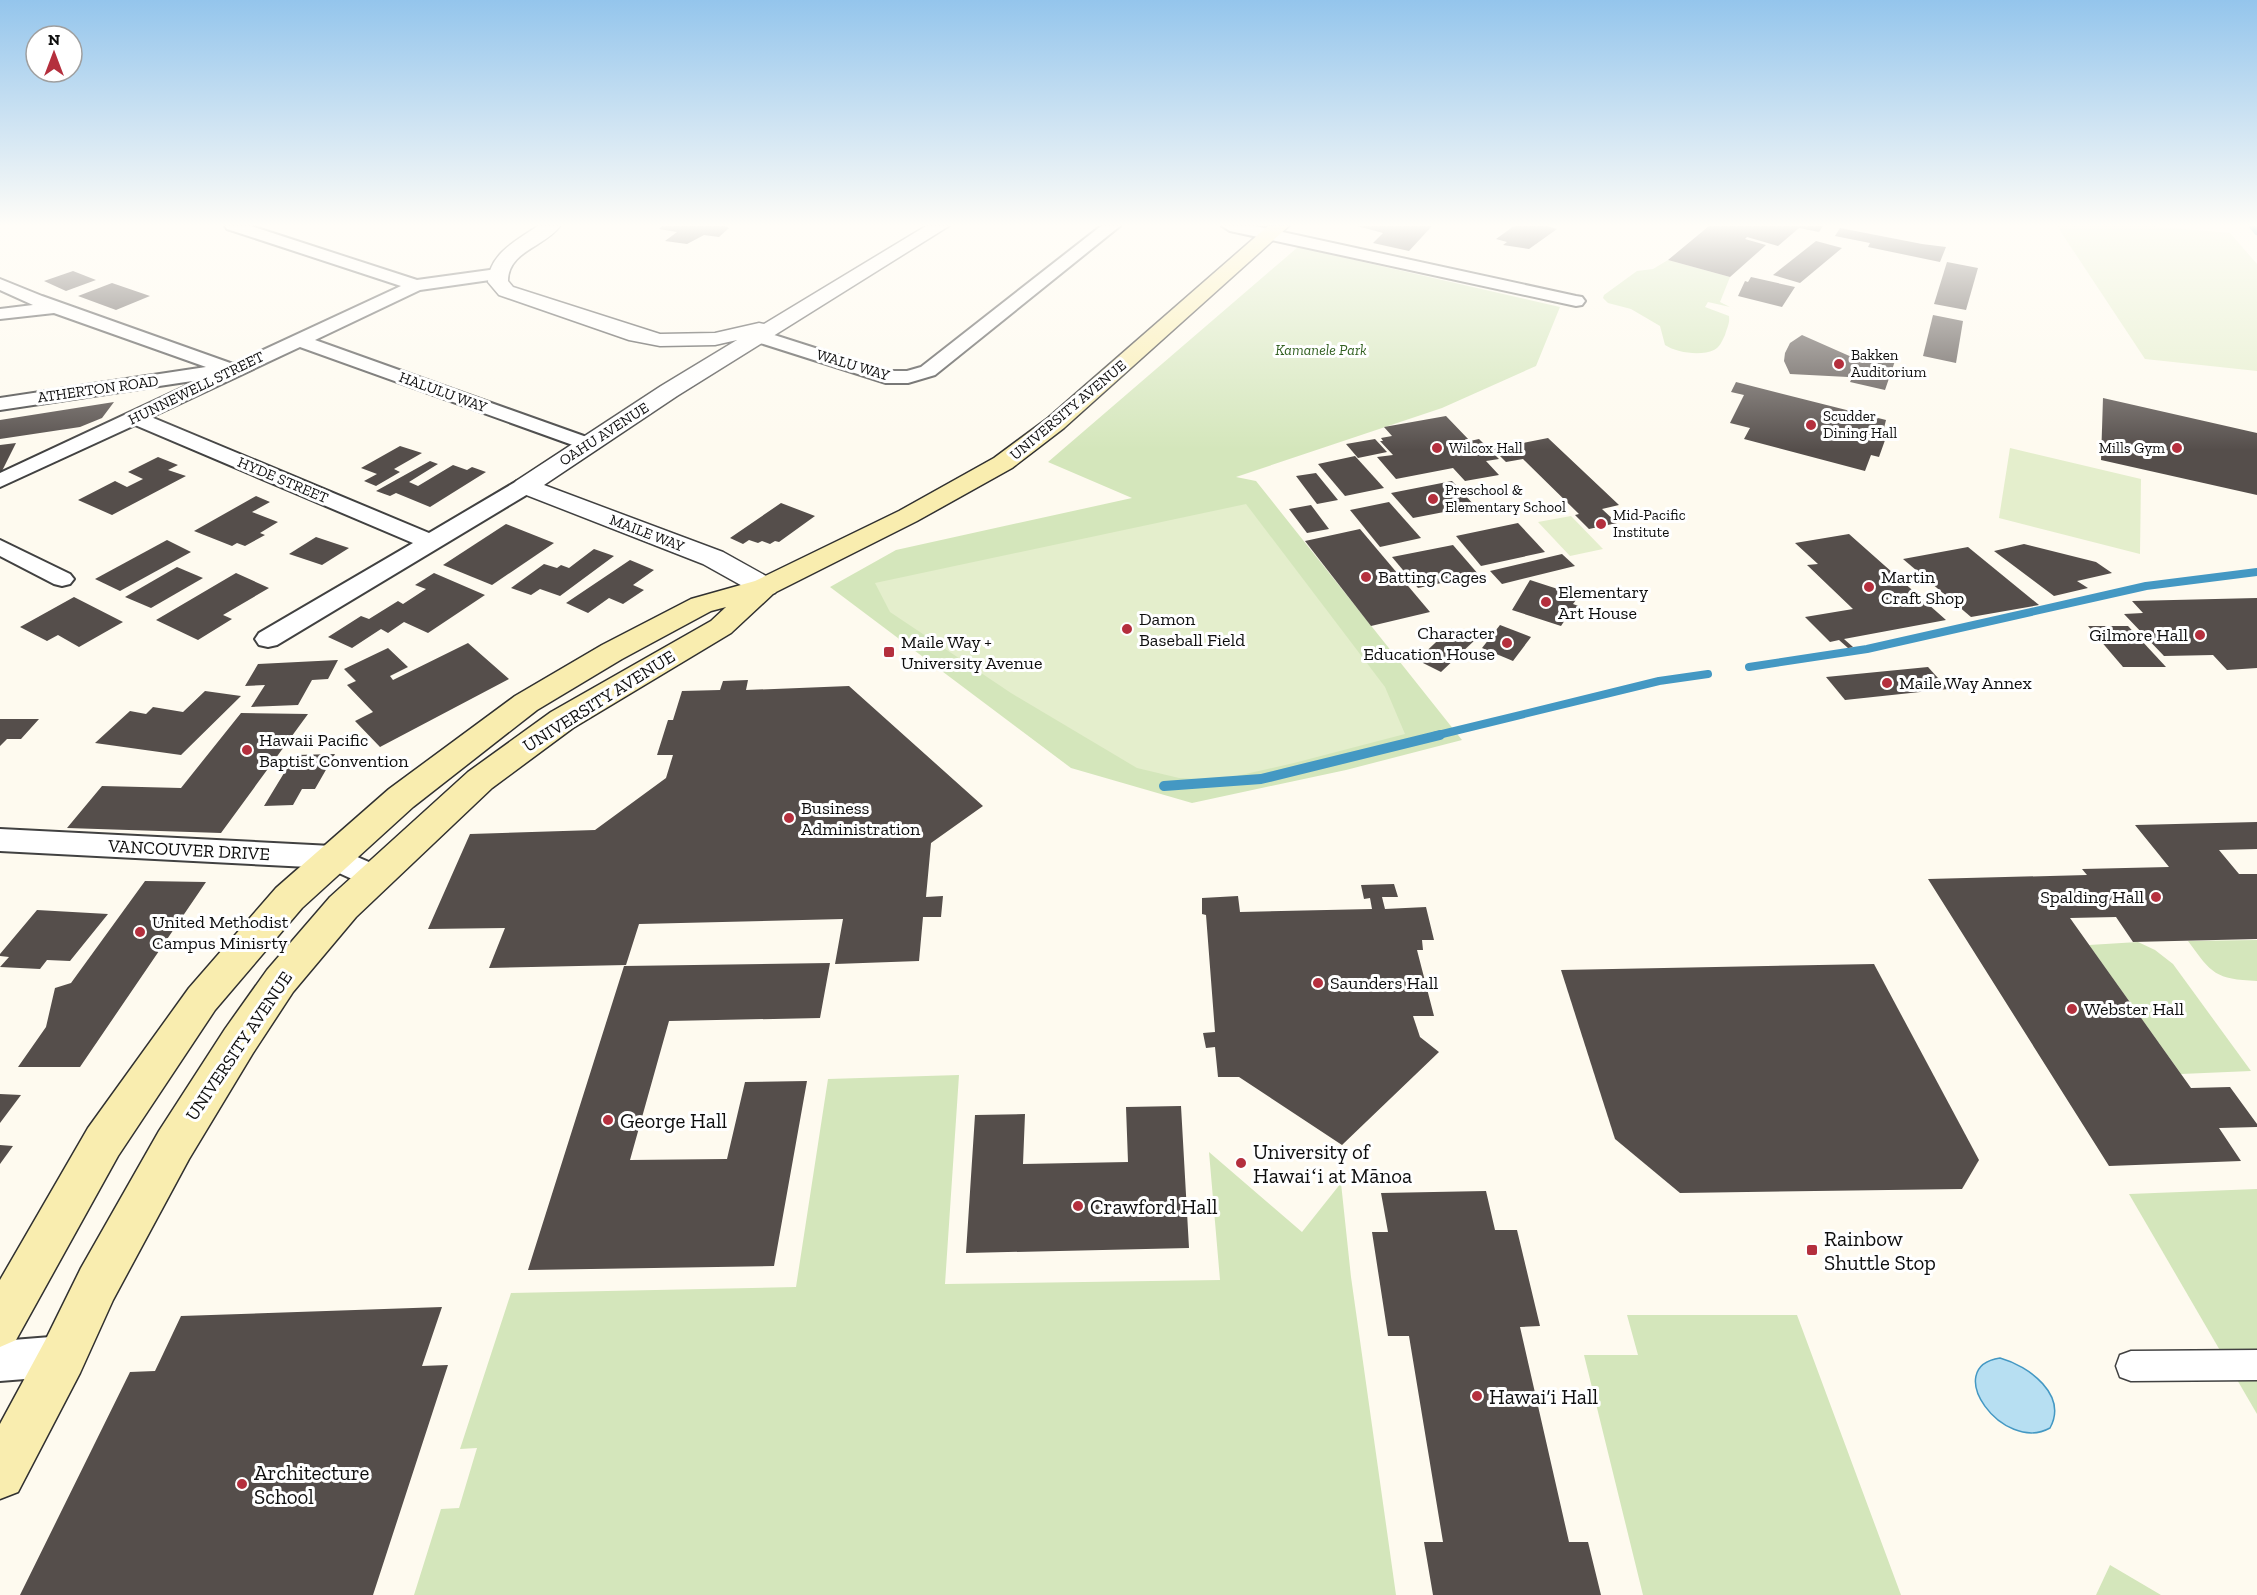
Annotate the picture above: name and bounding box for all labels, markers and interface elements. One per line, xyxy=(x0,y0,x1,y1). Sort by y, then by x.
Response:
north arrow xyxy=(24,24,84,84)
text: N xyxy=(48,30,60,49)
park label: Kamanele Park xyxy=(1275,341,1367,359)
street label: WALU WAY xyxy=(814,345,892,385)
place label: Bakken Auditorium xyxy=(1851,346,1926,381)
street label: HUNNEWELL STREET xyxy=(125,347,267,429)
street label: UNIVERSITY AVENUE xyxy=(1006,356,1130,464)
marker: Bakken Auditorium xyxy=(1832,357,1846,371)
street label: HALULU WAY xyxy=(397,368,490,417)
street label: ATHERTON ROAD xyxy=(36,372,160,406)
street label: OAHU AVENUE xyxy=(556,398,652,470)
place label: Scudder Dining Hall xyxy=(1823,407,1897,442)
marker: Scudder Dining Hall xyxy=(1804,418,1818,432)
place label: Wilcox Hall xyxy=(1449,439,1523,457)
place label: Mills Gym xyxy=(2099,439,2165,457)
marker: Wilcox Hall xyxy=(1430,441,1444,455)
marker: Mills Gym xyxy=(2170,441,2184,455)
street label: HYDE STREET xyxy=(235,453,331,507)
place label: Preschool & Elementary School xyxy=(1445,481,1566,516)
marker: Preschool & Elementary School xyxy=(1426,492,1440,506)
place label: Mid-Pacific Institute xyxy=(1613,506,1686,541)
street label: MAILE WAY xyxy=(607,511,688,556)
marker: Mid-Pacific Institute xyxy=(1594,517,1608,531)
place label: Batting Cages xyxy=(1378,566,1487,588)
place label: Martin Craft Shop xyxy=(1881,566,1964,609)
marker: Batting Cages xyxy=(1359,570,1373,584)
marker: Martin Craft Shop xyxy=(1862,580,1876,594)
place label: Elementary Art House xyxy=(1558,581,1649,624)
marker: Elementary Art House xyxy=(1539,595,1553,609)
place label: Damon Baseball Field xyxy=(1139,608,1245,651)
marker: Damon Baseball Field xyxy=(1120,622,1134,636)
place label: Character Education House xyxy=(1363,622,1495,665)
place label: Gilmore Hall xyxy=(2089,624,2188,646)
marker: Gilmore Hall xyxy=(2193,628,2207,642)
place label: Maile Way + University Avenue xyxy=(901,631,1042,674)
marker: Character Education House xyxy=(1500,636,1514,650)
street label: UNIVERSITY AVENUE xyxy=(519,645,679,757)
marker: Maile Way + University Avenue xyxy=(882,645,896,659)
place label: Maile Way Annex xyxy=(1899,672,2032,694)
marker: Maile Way Annex xyxy=(1880,676,1894,690)
place label: Hawaii Pacific Baptist Convention xyxy=(259,729,409,772)
marker: Hawaii Pacific Baptist Convention xyxy=(240,743,254,757)
place label: Business Administration xyxy=(801,797,921,840)
marker: Business Administration xyxy=(782,811,796,825)
street label: VANCOUVER DRIVE xyxy=(107,835,270,865)
place label: Spalding Hall xyxy=(2040,886,2144,908)
marker: Spalding Hall xyxy=(2149,890,2163,904)
place label: United Methodist Campus Minisrty xyxy=(152,911,289,954)
marker: United Methodist Campus Minisrty xyxy=(133,925,147,939)
street label: UNIVERSITY AVENUE xyxy=(181,967,297,1125)
place label: Saunders Hall xyxy=(1330,972,1438,994)
marker: Saunders Hall xyxy=(1311,976,1325,990)
place label: Webster Hall xyxy=(2084,998,2184,1020)
marker: Webster Hall xyxy=(2065,1002,2079,1016)
place label: George Hall xyxy=(620,1108,727,1133)
marker: George Hall xyxy=(601,1113,615,1127)
place label: University of Hawaiʻi at Mānoa xyxy=(1253,1139,1412,1188)
marker: University of Hawaiʻi at Mānoa xyxy=(1234,1156,1248,1170)
place label: Crawford Hall xyxy=(1090,1194,1218,1219)
marker: Crawford Hall xyxy=(1071,1199,1085,1213)
place label: Rainbow Shuttle Stop xyxy=(1824,1226,1936,1275)
marker: Rainbow Shuttle Stop xyxy=(1805,1243,1819,1257)
place label: Hawai‘i Hall xyxy=(1489,1384,1599,1409)
marker: Hawai‘i Hall xyxy=(1470,1389,1484,1403)
place label: Architecture School xyxy=(254,1460,370,1509)
marker: Architecture School xyxy=(235,1477,249,1491)

